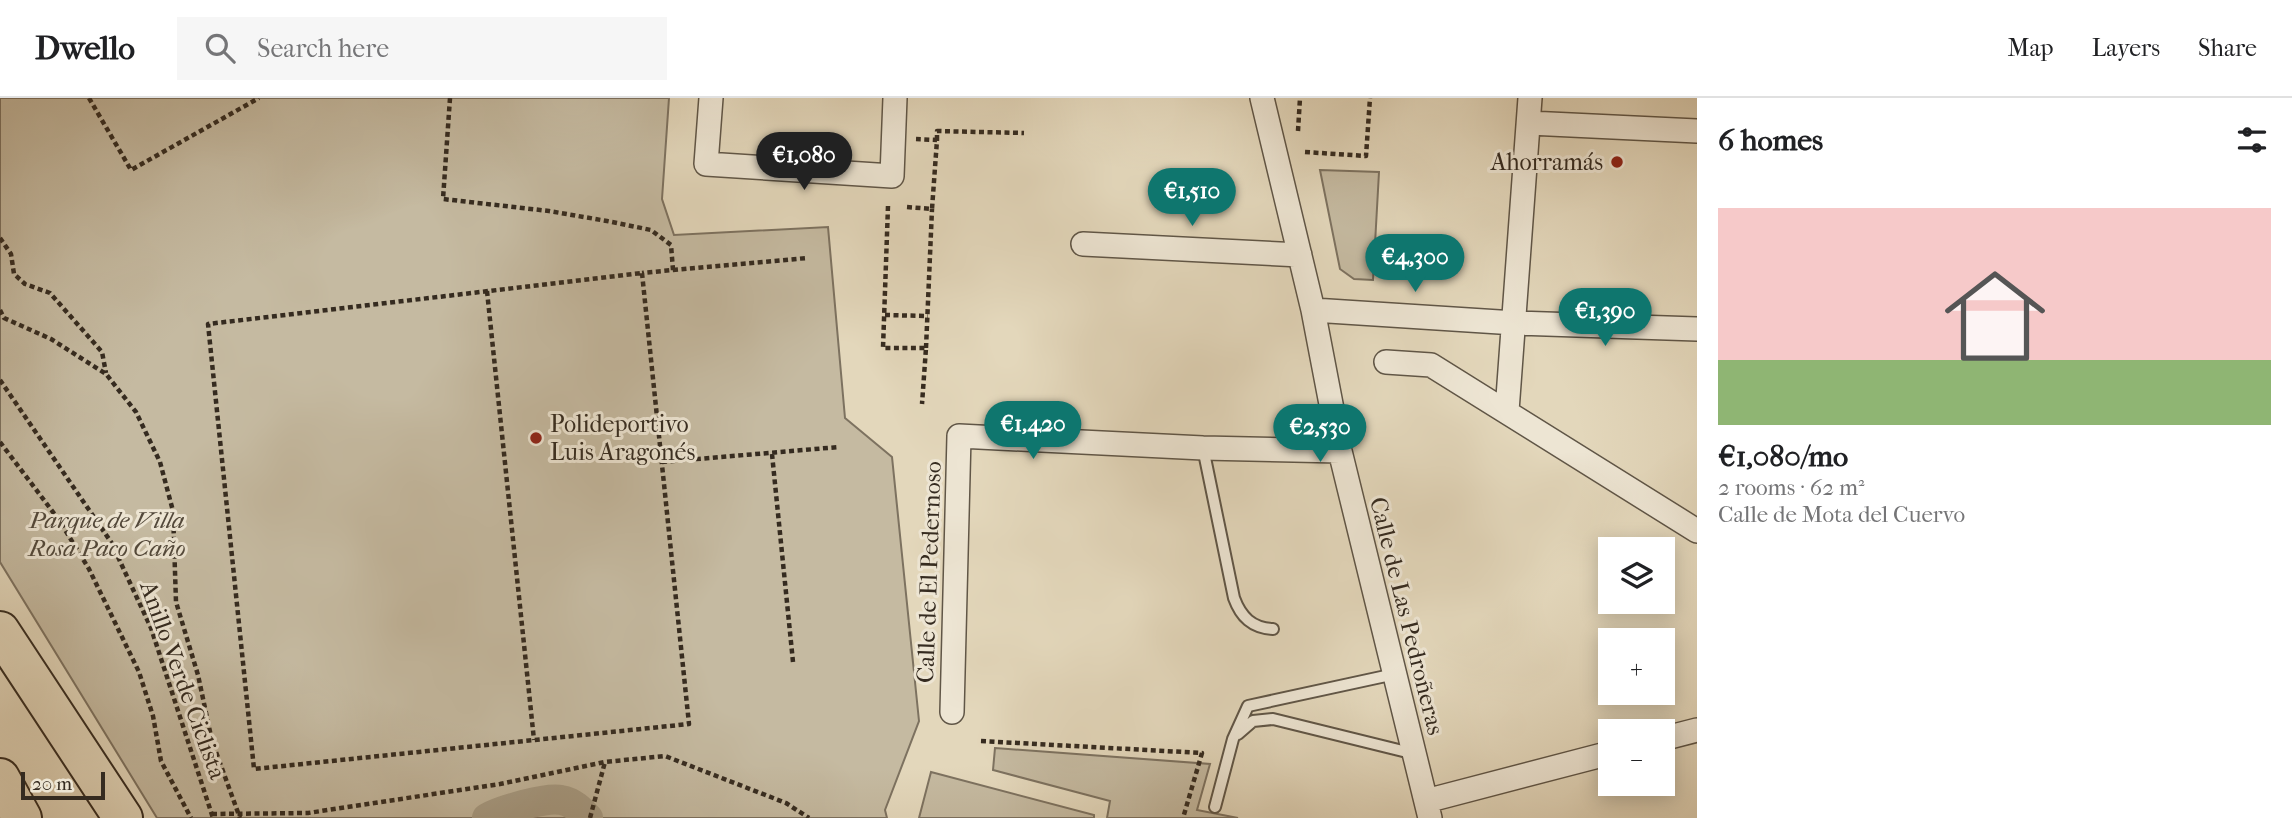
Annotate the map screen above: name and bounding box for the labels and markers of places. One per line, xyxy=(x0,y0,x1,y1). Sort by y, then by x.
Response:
pin: €1,080 xyxy=(747,132,861,192)
place label: Ahorramás xyxy=(1490,148,1603,176)
marker: Ahorramás xyxy=(1609,154,1625,170)
pin: €1,510 xyxy=(1135,169,1249,228)
pin: €4,300 xyxy=(1358,234,1472,294)
pin: €1,390 xyxy=(1548,288,1662,348)
pin: €1,420 xyxy=(976,402,1090,461)
pin: €2,530 xyxy=(1263,404,1377,464)
place label: Polideportivo Luis Aragonés xyxy=(550,410,695,466)
marker: Polideportivo Luis Aragonés xyxy=(528,430,544,446)

